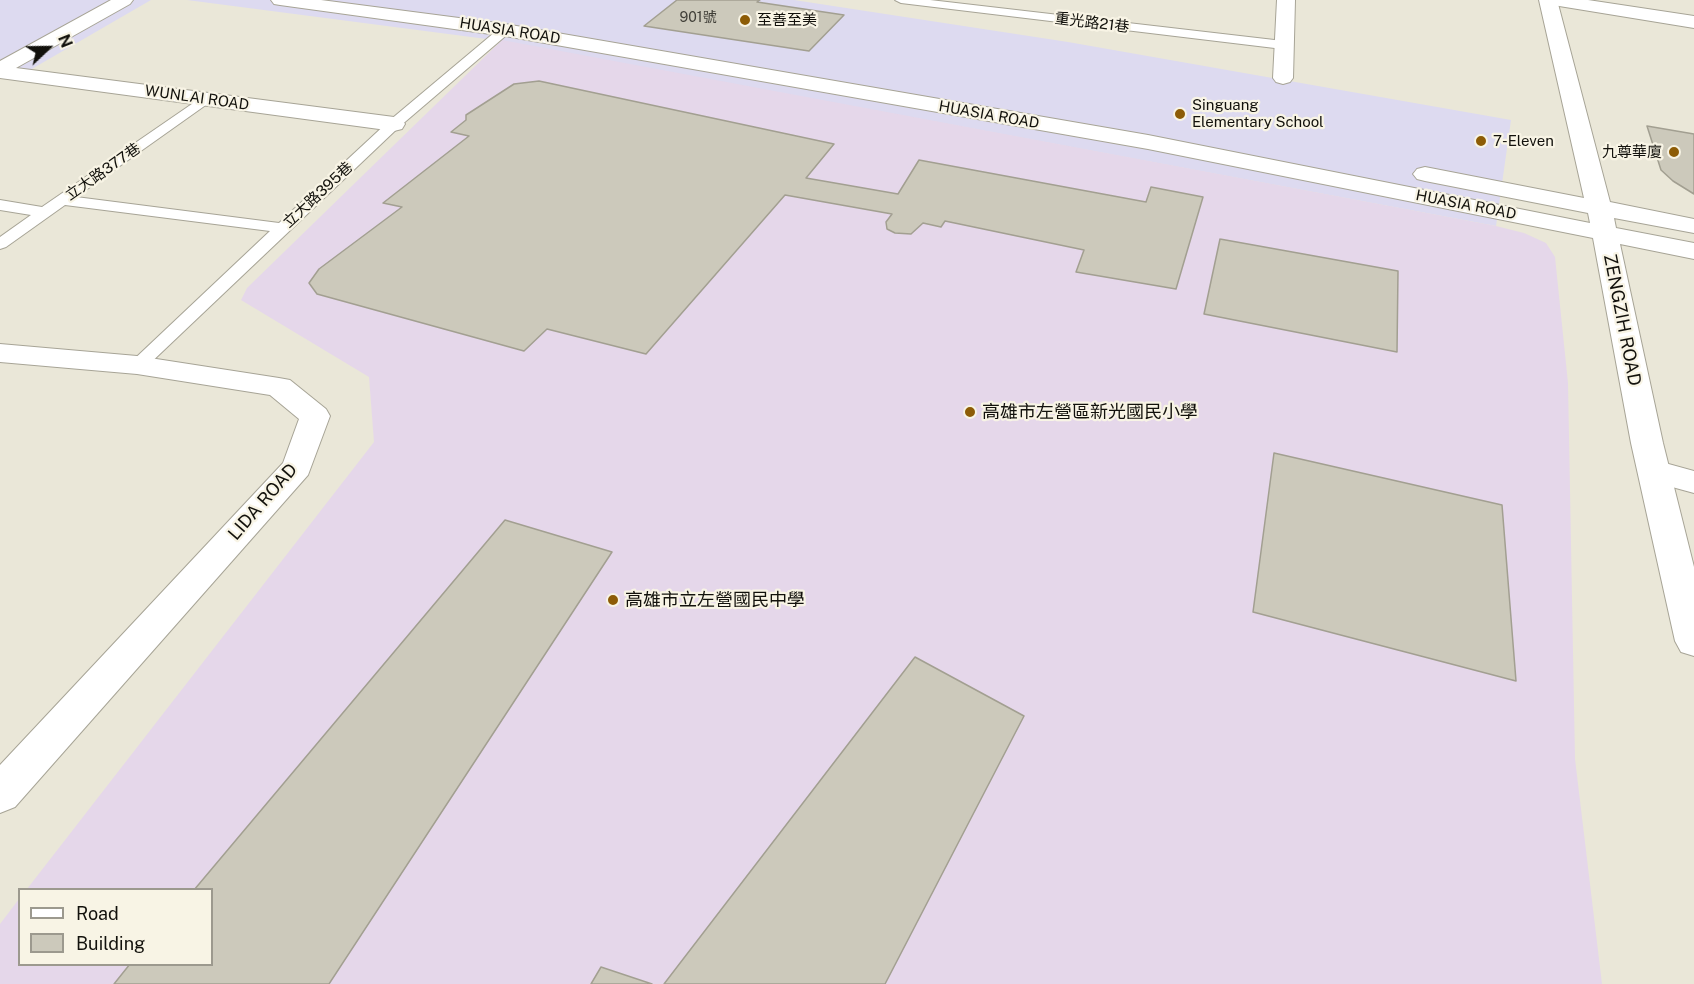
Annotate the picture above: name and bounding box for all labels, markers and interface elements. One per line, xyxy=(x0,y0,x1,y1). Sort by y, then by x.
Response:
street label: 重光路21巷 xyxy=(1054,9,1130,37)
house number: 901號 xyxy=(680,10,716,26)
place label: 至善至美 xyxy=(757,11,817,29)
marker: 至善至美 xyxy=(738,13,752,27)
street label: HUASIA ROAD xyxy=(458,14,562,48)
north arrow xyxy=(18,18,78,78)
text: N xyxy=(54,32,76,50)
street label: WUNLAI ROAD xyxy=(144,82,250,114)
place label: Singuang Elementary School xyxy=(1192,96,1324,131)
street label: HUASIA ROAD xyxy=(937,97,1041,133)
marker: Singuang Elementary School xyxy=(1173,107,1187,121)
place label: 7-Eleven xyxy=(1493,132,1554,150)
marker: 7-Eleven xyxy=(1474,134,1488,148)
street label: 立大路377巷 xyxy=(62,140,144,204)
place label: 九尊華廈 xyxy=(1602,143,1662,161)
marker: 九尊華廈 xyxy=(1667,145,1681,159)
street label: 立大路395巷 xyxy=(280,158,356,232)
street label: HUASIA ROAD xyxy=(1414,186,1518,224)
street label: ZENGZIH ROAD xyxy=(1599,252,1645,388)
place label: 高雄市左營區新光國民小學 xyxy=(982,401,1198,423)
marker: 高雄市左營區新光國民小學 xyxy=(963,405,977,419)
street label: LIDA ROAD xyxy=(224,459,302,545)
place label: 高雄市立左營國民中學 xyxy=(625,589,805,611)
marker: 高雄市立左營國民中學 xyxy=(606,593,620,607)
legend xyxy=(18,888,213,966)
text: Road xyxy=(76,903,119,924)
text: Building xyxy=(76,933,145,954)

